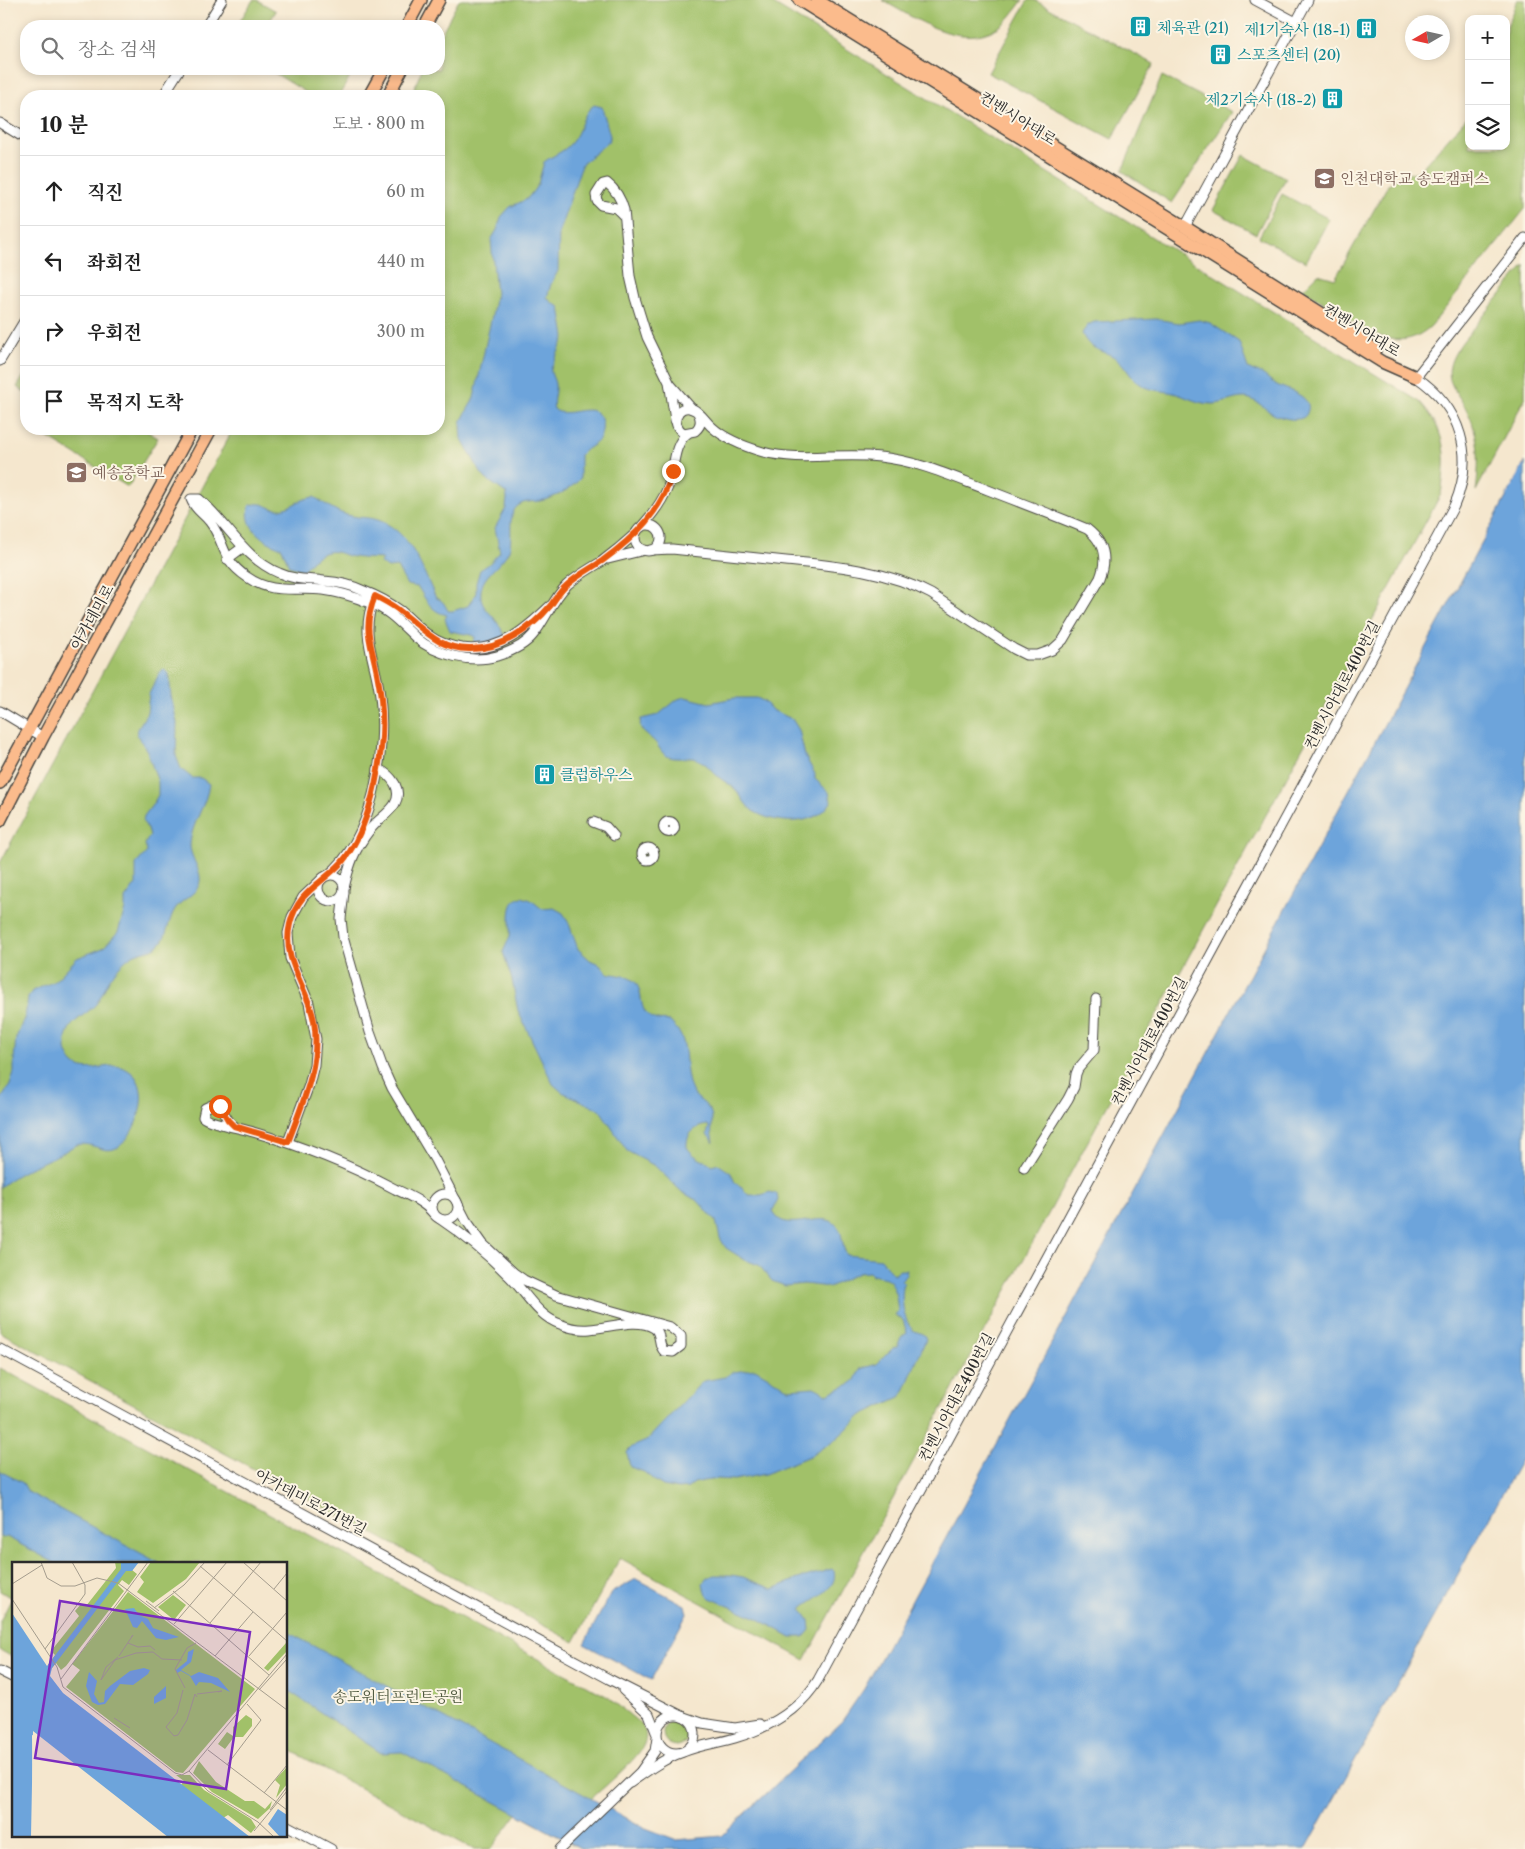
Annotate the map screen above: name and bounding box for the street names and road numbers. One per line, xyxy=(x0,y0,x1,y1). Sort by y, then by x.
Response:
street label: 컨벤시아대로 xyxy=(976,87,1060,149)
street label: 컨벤시아대로 xyxy=(1320,299,1405,361)
street label: 아카데미로 xyxy=(66,580,118,653)
street label: 컨벤시아대로400번길 xyxy=(1300,617,1384,753)
street label: 컨벤시아대로400번길 xyxy=(1107,973,1191,1109)
street label: 컨벤시아대로400번길 xyxy=(914,1329,998,1465)
street label: 아카데미로271번길 xyxy=(252,1465,370,1539)

